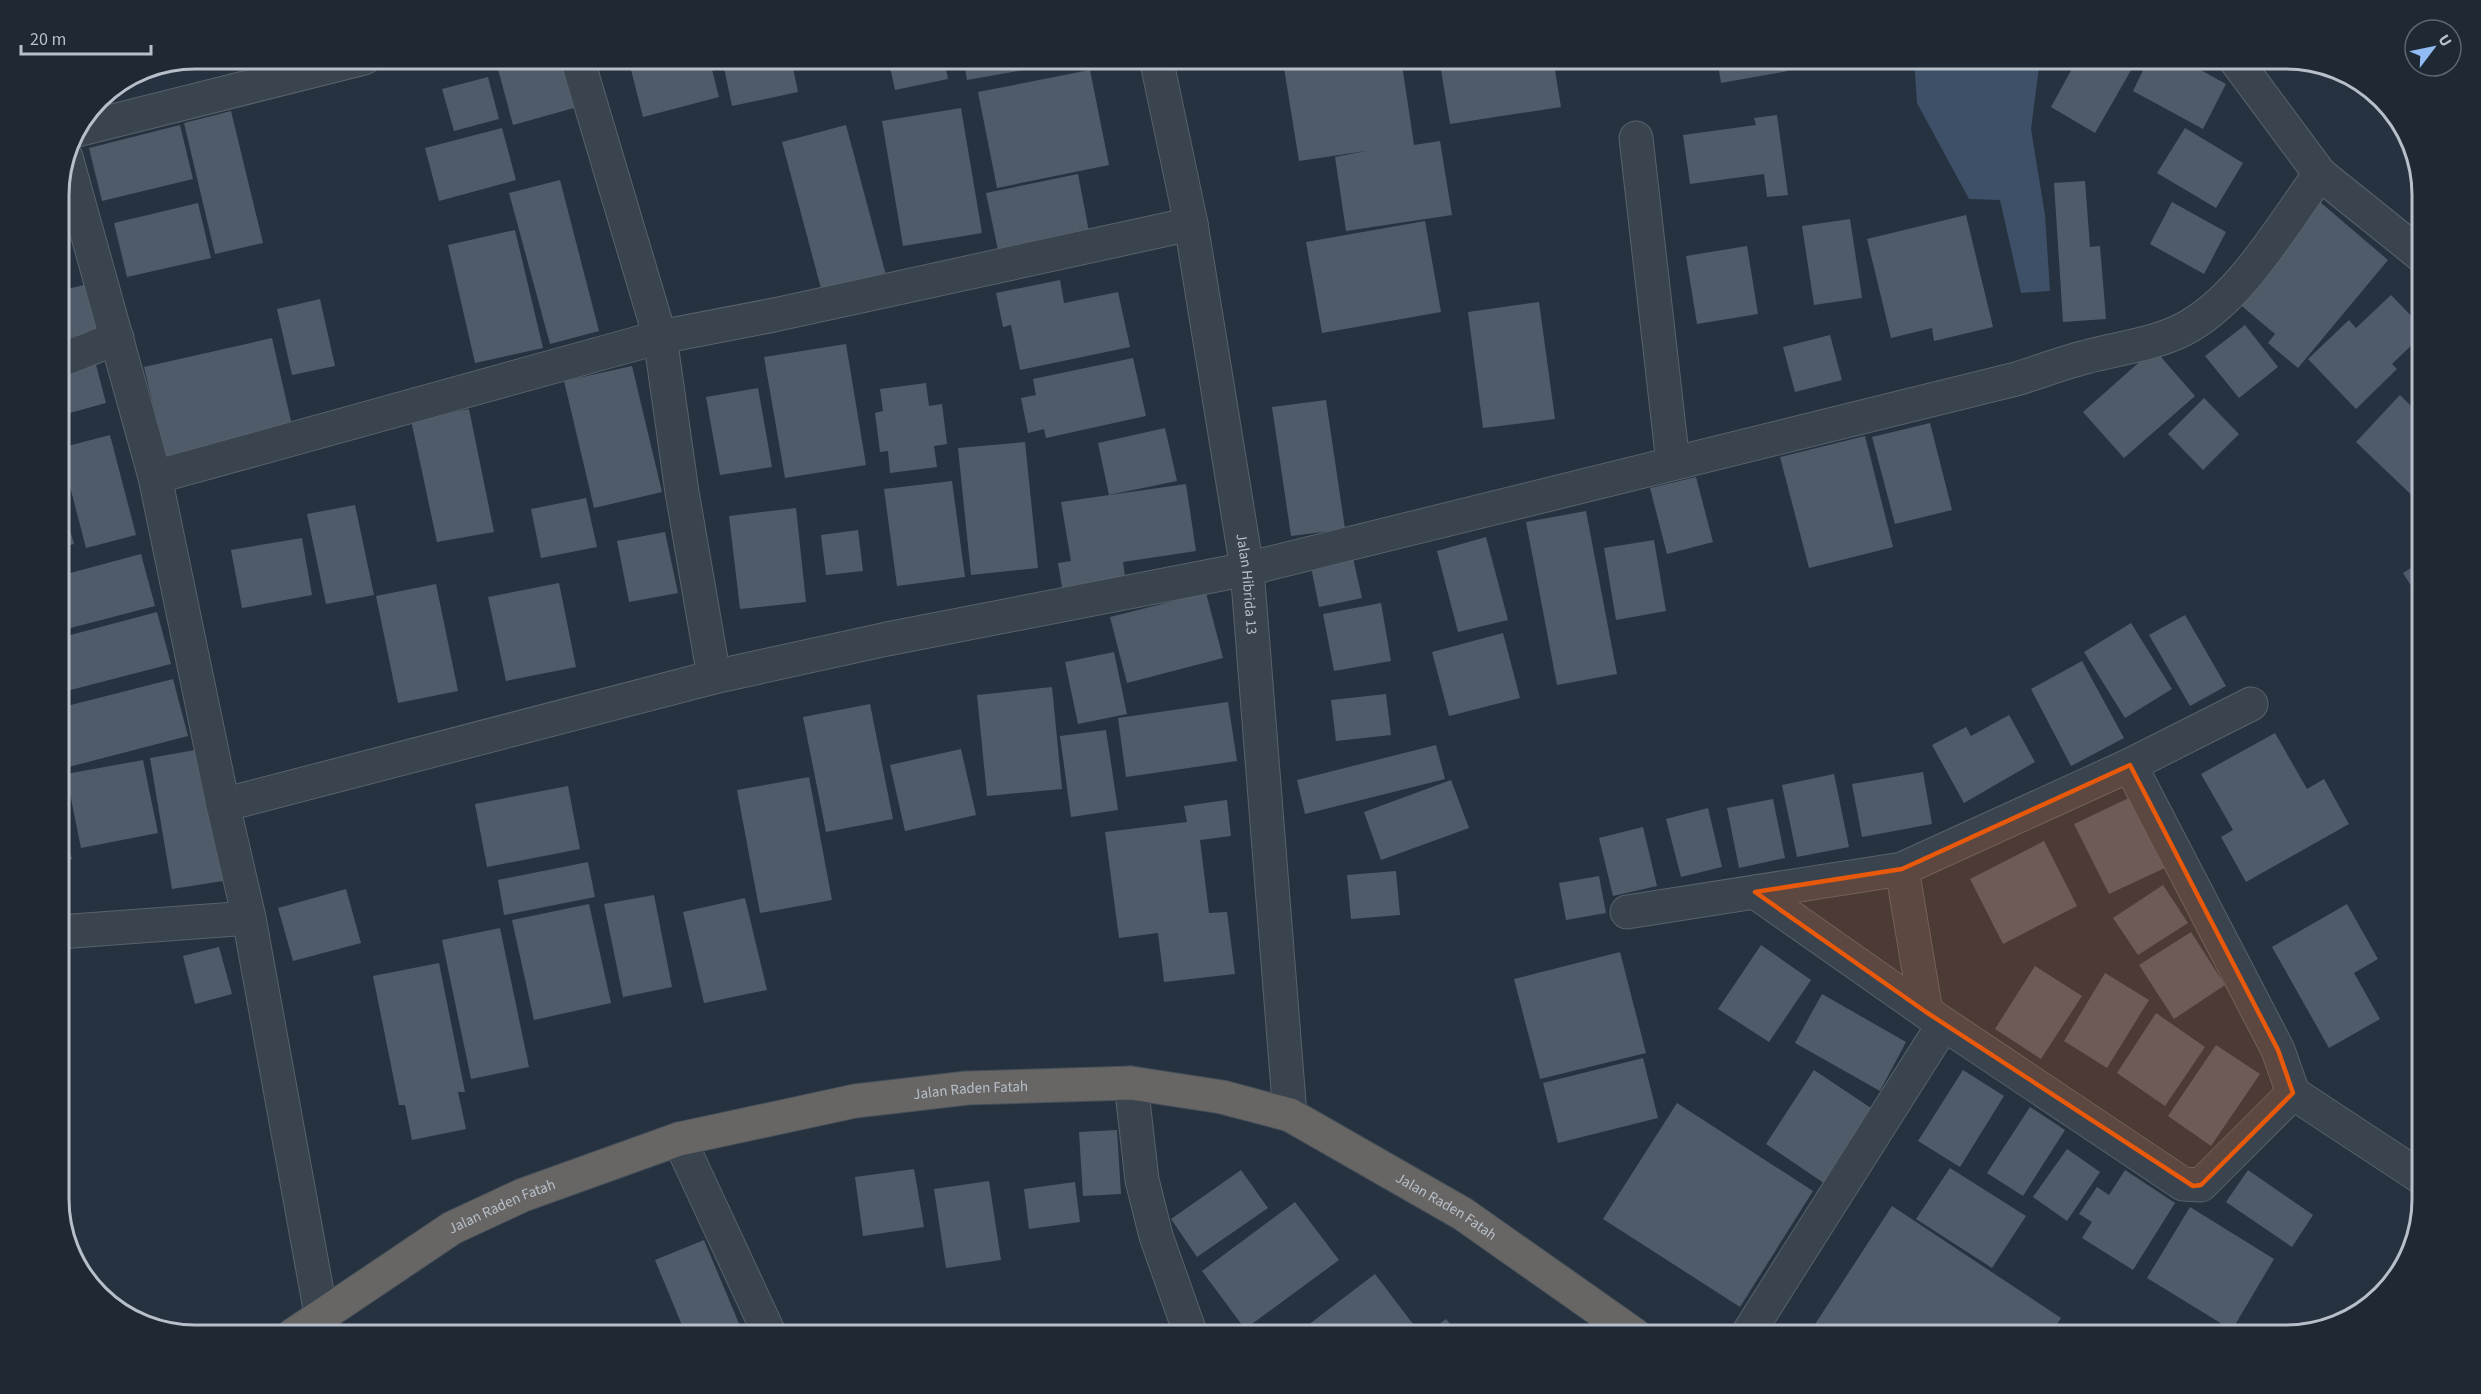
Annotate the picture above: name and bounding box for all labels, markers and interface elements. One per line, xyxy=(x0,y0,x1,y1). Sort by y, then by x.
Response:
scale bar xyxy=(21,18,152,56)
north arrow xyxy=(2403,18,2463,78)
text: 20 m xyxy=(30,27,66,52)
text: U xyxy=(2433,30,2457,51)
street label: Jalan Hibrida 13 xyxy=(1231,532,1263,635)
street label: Jalan Raden Fatah xyxy=(912,1076,1028,1105)
street label: Jalan Raden Fatah xyxy=(1392,1167,1501,1245)
street label: Jalan Raden Fatah xyxy=(445,1174,558,1239)

